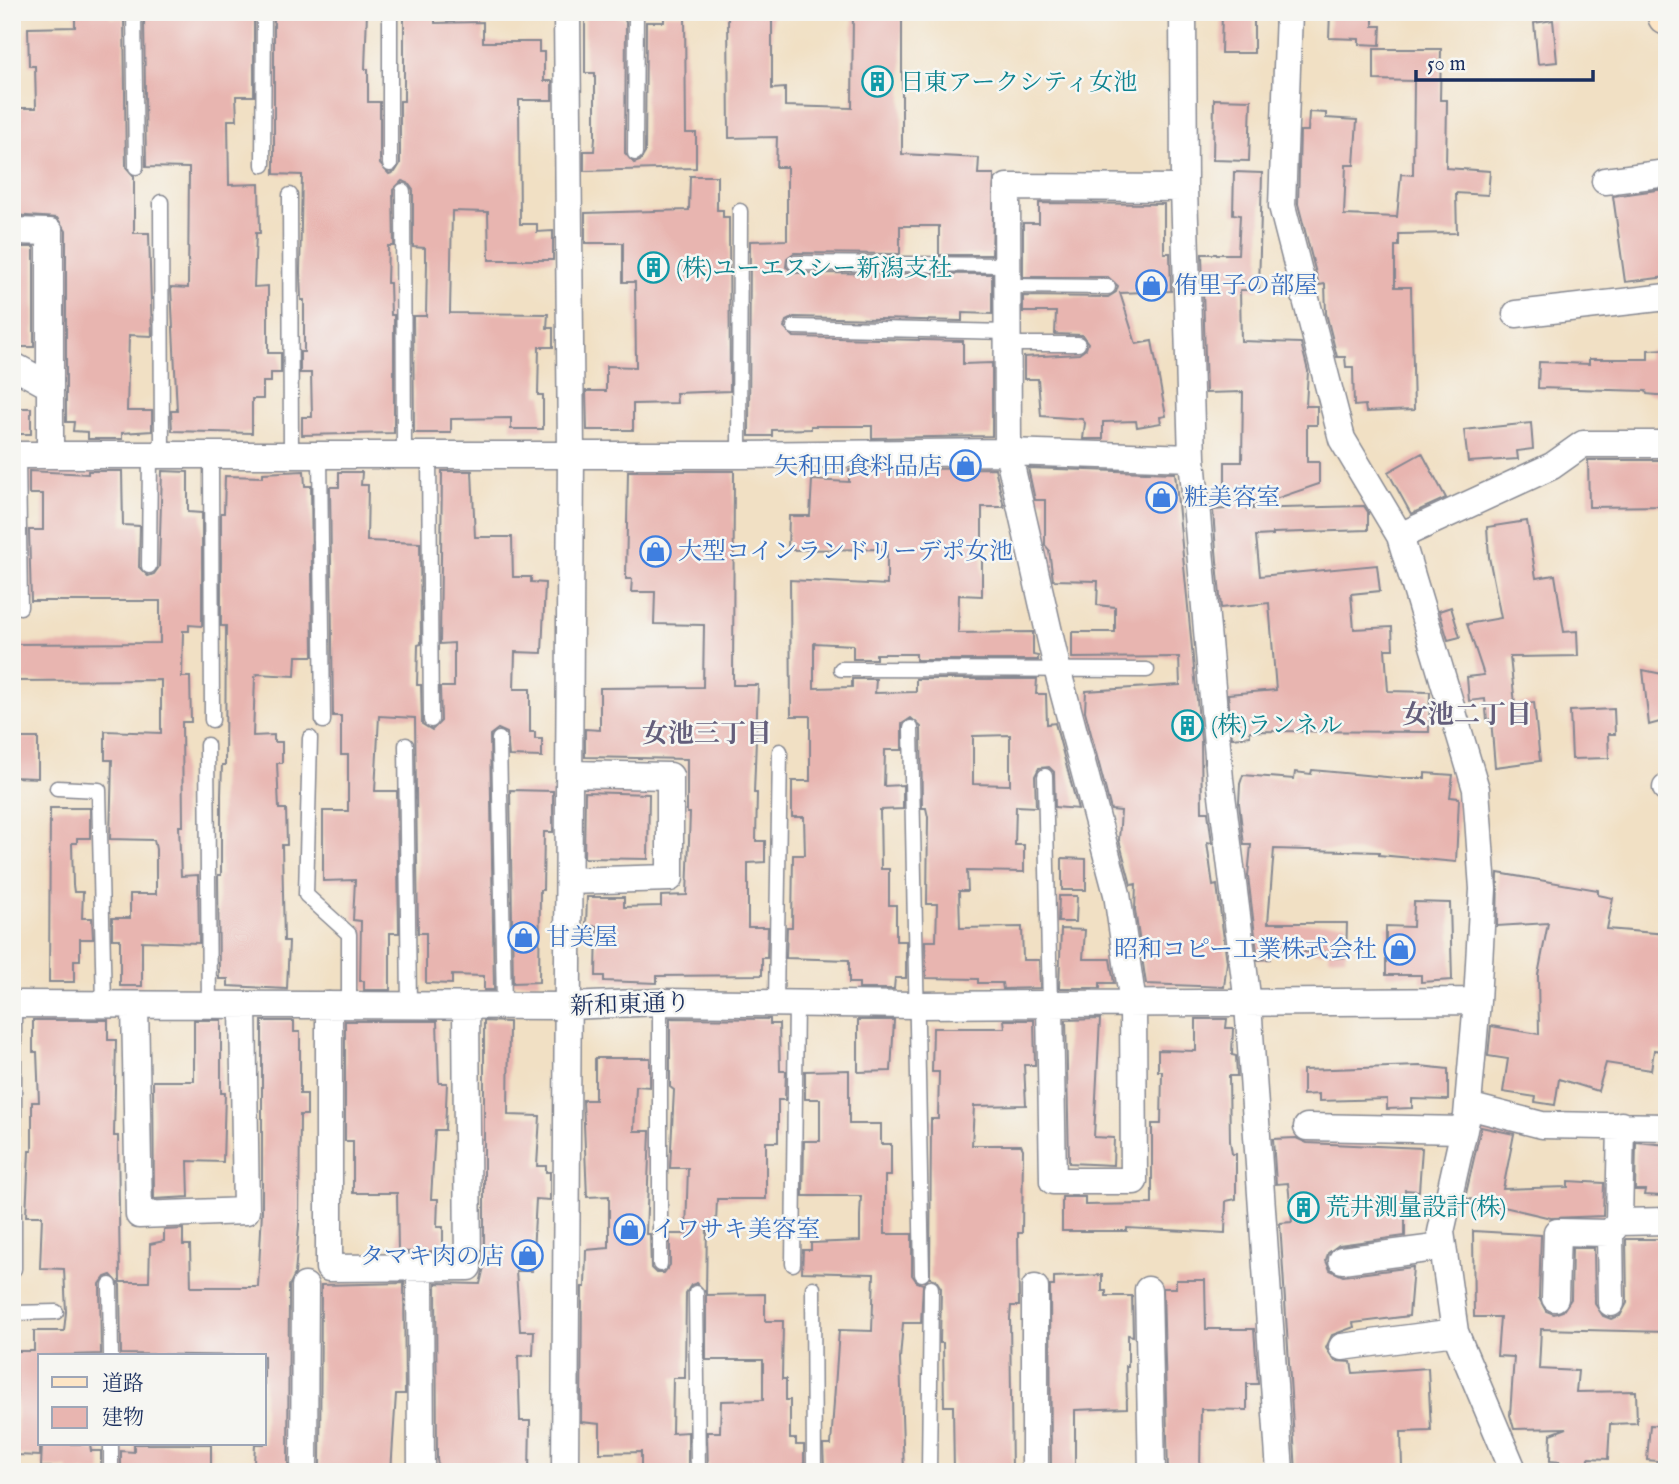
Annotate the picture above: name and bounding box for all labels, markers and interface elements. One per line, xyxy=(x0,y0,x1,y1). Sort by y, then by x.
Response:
scale bar xyxy=(1416,38,1593,82)
text: 50 m xyxy=(1427,51,1466,78)
building icon: 日東アークシティ女池 xyxy=(860,65,894,99)
place label: 日東アークシティ女池 xyxy=(900,68,1137,99)
building icon: (株)ユーエスシー新潟支社 xyxy=(636,251,670,285)
place label: (株)ユーエスシー新潟支社 xyxy=(676,254,952,285)
shop icon: 侑里子の部屋 xyxy=(1134,268,1168,302)
place label: 侑里子の部屋 xyxy=(1174,271,1318,302)
shop icon: 矢和田食料品店 xyxy=(948,449,982,483)
place label: 矢和田食料品店 xyxy=(774,452,942,483)
shop icon: 粧美容室 xyxy=(1144,480,1178,514)
place label: 粧美容室 xyxy=(1184,483,1280,514)
shop icon: 大型コインランドリーデポ女池 xyxy=(638,534,672,568)
place label: 大型コインランドリーデポ女池 xyxy=(678,537,1013,568)
district label: 女池二丁目 xyxy=(1402,699,1532,732)
building icon: (株)ランネル xyxy=(1171,708,1205,742)
place label: (株)ランネル xyxy=(1211,711,1343,742)
district label: 女池三丁目 xyxy=(642,718,772,751)
shop icon: 甘美屋 xyxy=(506,920,540,954)
place label: 甘美屋 xyxy=(546,923,618,954)
shop icon: 昭和コピー工業株式会社 xyxy=(1383,932,1417,966)
place label: 昭和コピー工業株式会社 xyxy=(1114,935,1377,966)
street label: 新和東通り xyxy=(570,988,691,1023)
building icon: 荒井測量設計(株) xyxy=(1286,1190,1320,1224)
place label: 荒井測量設計(株) xyxy=(1326,1193,1506,1224)
shop icon: イワサキ美容室 xyxy=(612,1212,646,1246)
place label: イワサキ美容室 xyxy=(652,1215,820,1246)
shop icon: タマキ肉の店 xyxy=(510,1239,544,1273)
place label: タマキ肉の店 xyxy=(360,1242,504,1273)
legend xyxy=(38,1354,266,1446)
text: 道路 xyxy=(102,1371,144,1398)
text: 建物 xyxy=(102,1405,144,1432)

